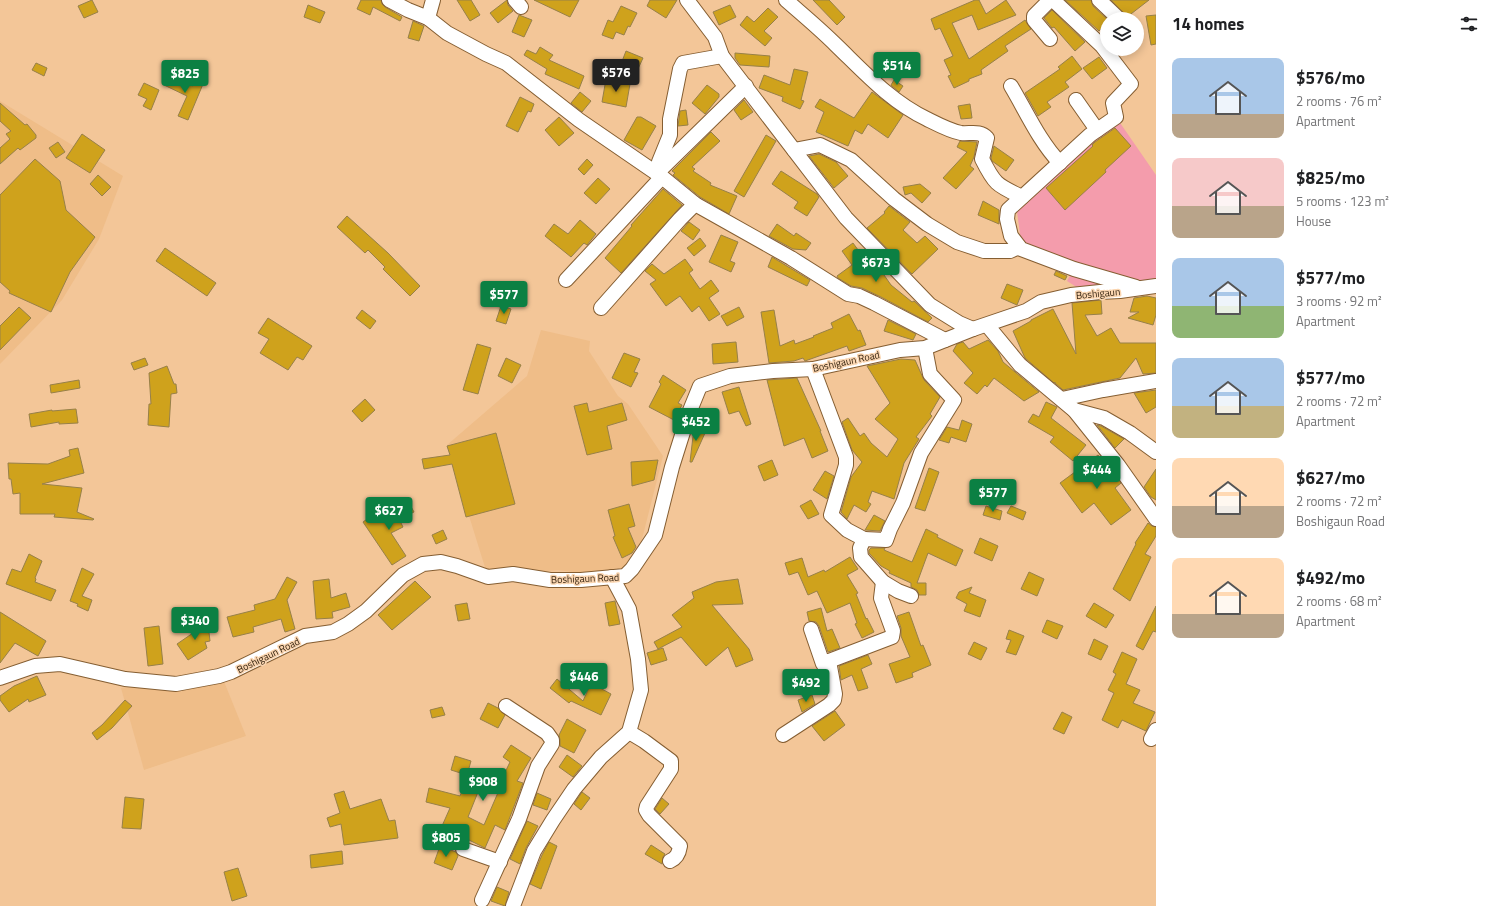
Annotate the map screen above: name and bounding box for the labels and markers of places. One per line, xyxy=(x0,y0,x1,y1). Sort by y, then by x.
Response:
pin: $514 xyxy=(873,52,921,86)
pin: $576 xyxy=(592,59,640,93)
pin: $825 xyxy=(161,60,209,94)
pin: $673 xyxy=(852,249,900,283)
pin: $577 xyxy=(480,281,528,315)
pin: $452 xyxy=(672,408,720,442)
pin: $444 xyxy=(1073,456,1121,490)
pin: $577 xyxy=(969,479,1017,513)
pin: $627 xyxy=(365,497,413,531)
pin: $340 xyxy=(171,607,219,641)
pin: $446 xyxy=(560,663,608,697)
pin: $492 xyxy=(782,669,830,703)
pin: $908 xyxy=(459,768,507,802)
pin: $805 xyxy=(422,824,470,858)

